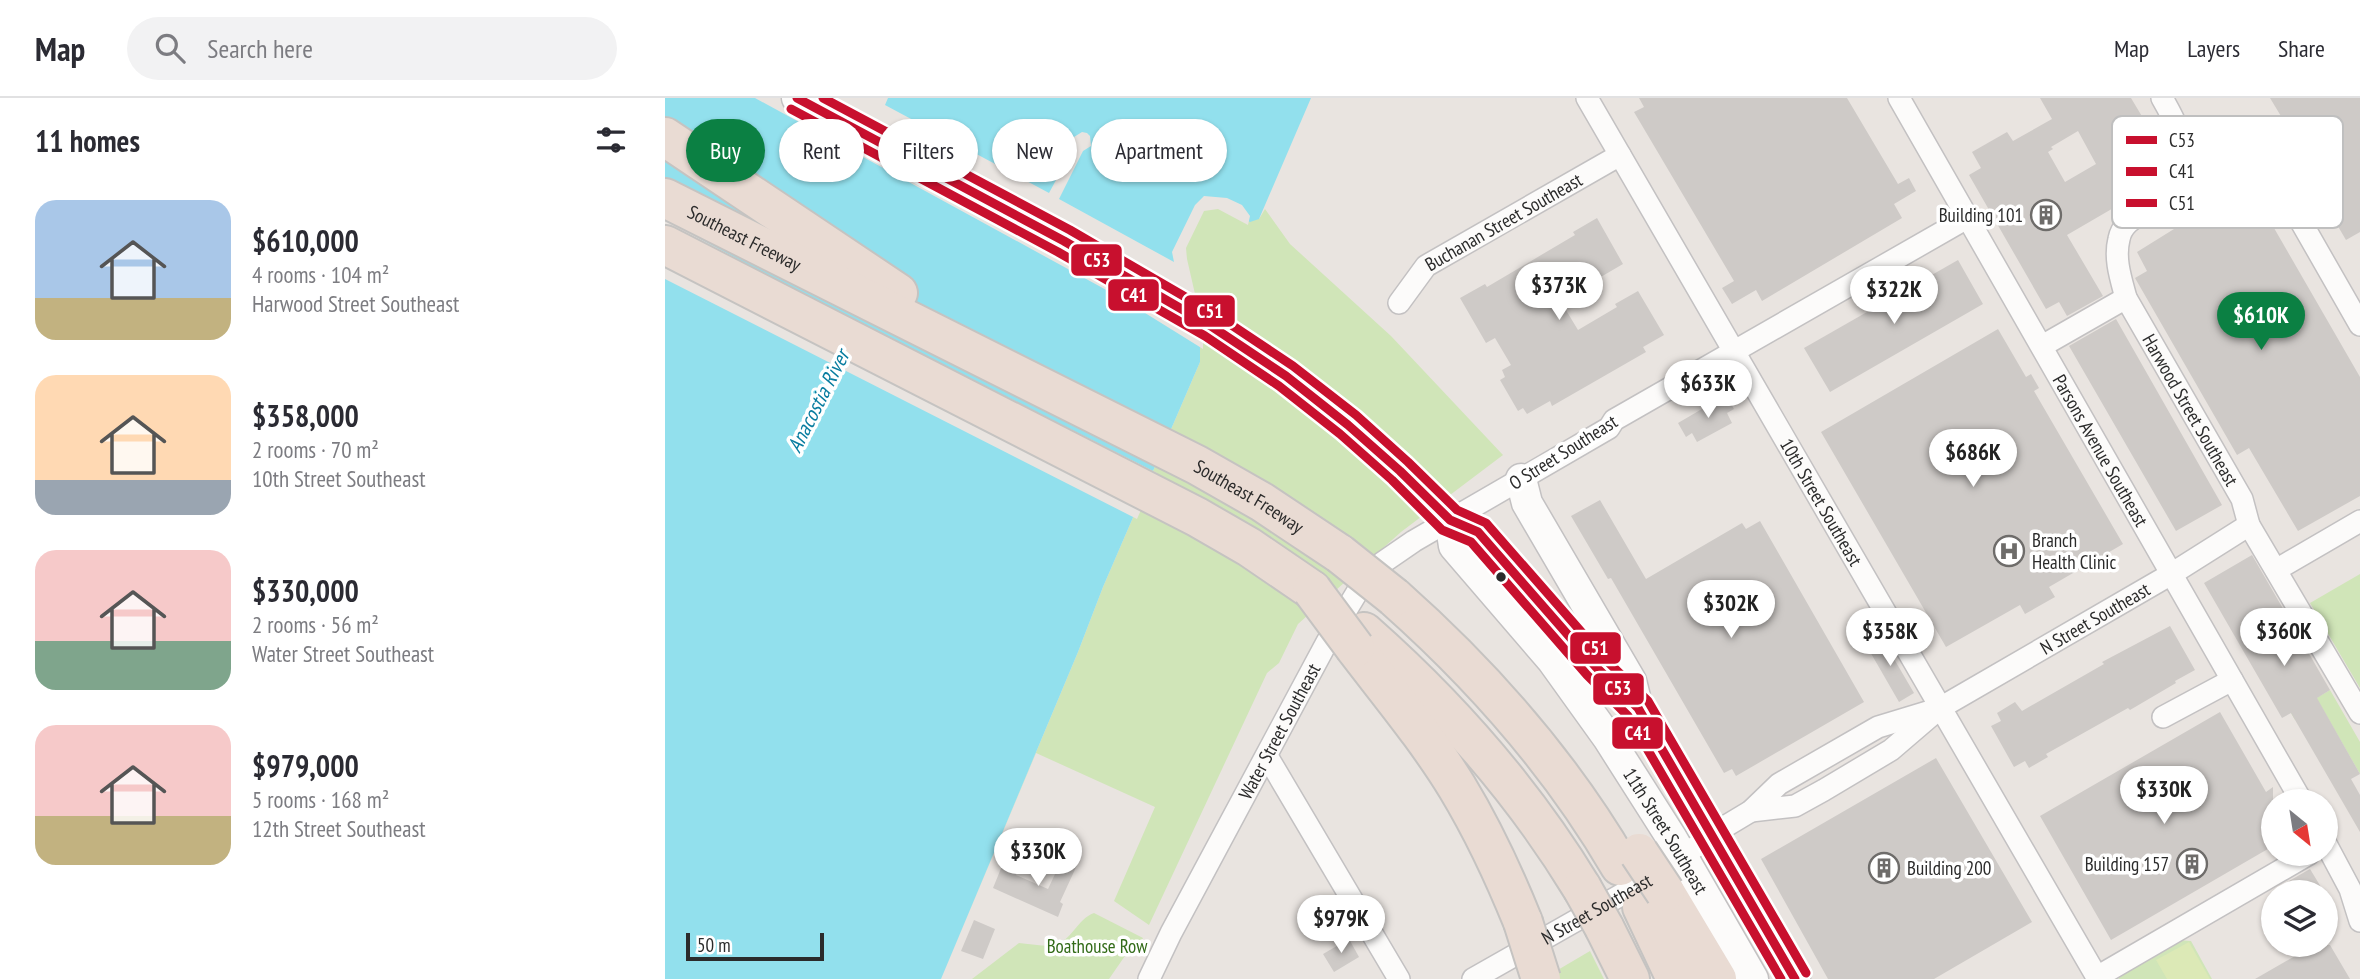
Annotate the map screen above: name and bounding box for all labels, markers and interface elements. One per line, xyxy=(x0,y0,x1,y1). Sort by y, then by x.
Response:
search box xyxy=(127,17,617,80)
text: Map xyxy=(35,27,85,70)
icon: search xyxy=(151,29,189,67)
text: Search here xyxy=(207,32,313,65)
text: Map xyxy=(2114,33,2149,64)
text: Layers xyxy=(2187,33,2240,64)
text: Share xyxy=(2278,33,2325,64)
legend xyxy=(2112,116,2343,228)
chip: Buy xyxy=(686,119,765,182)
chip: Rent xyxy=(779,119,864,182)
chip: Filters xyxy=(878,119,978,182)
chip: New xyxy=(992,119,1077,182)
chip: Apartment xyxy=(1091,119,1227,182)
text: 11 homes xyxy=(35,121,140,160)
icon: filters xyxy=(592,121,630,159)
text: C53 xyxy=(2169,128,2195,152)
text: C41 xyxy=(2169,159,2195,183)
street label: Buchanan Street Southeast xyxy=(1421,167,1587,276)
text: C51 xyxy=(2169,191,2195,215)
building icon: Building 101 xyxy=(2029,198,2063,232)
street label: Southeast Freeway xyxy=(684,199,806,277)
place label: Building 101 xyxy=(1939,203,2023,227)
text: $610,000 xyxy=(252,221,359,260)
icon: home xyxy=(91,228,175,312)
line badge: C53 xyxy=(1070,243,1123,277)
text: C53 xyxy=(1084,248,1110,272)
text: 4 rooms · 104 m² xyxy=(252,260,389,289)
pin: $373K xyxy=(1510,262,1608,322)
pin: $322K xyxy=(1845,266,1943,326)
text: $373K xyxy=(1531,270,1587,299)
text: $322K xyxy=(1866,274,1922,303)
line badge: C41 xyxy=(1107,278,1160,312)
text: C41 xyxy=(1121,283,1147,307)
text: Harwood Street Southeast xyxy=(252,289,459,318)
pin: $610K xyxy=(2212,292,2310,352)
line badge: C51 xyxy=(1183,294,1236,328)
text: C51 xyxy=(1197,299,1223,323)
text: $610K xyxy=(2233,300,2289,329)
street label: Harwood Street Southeast xyxy=(2137,330,2244,491)
water label: Anacostia River xyxy=(781,342,857,457)
pin: $633K xyxy=(1659,360,1757,420)
text: $633K xyxy=(1680,368,1736,397)
street label: Parsons Avenue Southeast xyxy=(2048,370,2154,531)
text: $358,000 xyxy=(252,396,359,435)
icon: home xyxy=(91,403,175,487)
street label: O Street Southeast xyxy=(1504,409,1622,495)
pin: $686K xyxy=(1924,430,2022,489)
street label: 10th Street Southeast xyxy=(1775,434,1868,571)
text: 2 rooms · 70 m² xyxy=(252,435,379,464)
text: $686K xyxy=(1945,437,2001,466)
street label: Southeast Freeway xyxy=(1190,454,1309,539)
text: 10th Street Southeast xyxy=(252,464,426,493)
place label: Branch Health Clinic xyxy=(2032,528,2116,574)
hospital icon: Branch Health Clinic xyxy=(1992,534,2026,568)
unlabelled marker xyxy=(1494,570,1508,584)
text: $330,000 xyxy=(252,571,359,610)
street label: N Street Southeast xyxy=(2036,577,2155,659)
icon: home xyxy=(91,578,175,662)
pin: $302K xyxy=(1682,580,1780,640)
text: $302K xyxy=(1703,588,1759,617)
pin: $358K xyxy=(1841,608,1939,668)
pin: $360K xyxy=(2235,608,2333,668)
text: 2 rooms · 56 m² xyxy=(252,610,379,639)
text: $358K xyxy=(1862,616,1918,645)
text: $360K xyxy=(2256,616,2312,645)
line badge: C51 xyxy=(1569,631,1622,665)
text: C51 xyxy=(1582,636,1608,660)
text: Water Street Southeast xyxy=(252,639,434,668)
street label: Water Street Southeast xyxy=(1233,658,1326,803)
line badge: C53 xyxy=(1592,672,1645,706)
text: C53 xyxy=(1605,676,1631,700)
line badge: C41 xyxy=(1611,716,1664,750)
text: C41 xyxy=(1625,721,1651,745)
text: $979,000 xyxy=(252,746,359,785)
icon: home xyxy=(91,753,175,837)
street label: 11th Street Southeast xyxy=(1618,763,1714,899)
pin: $330K xyxy=(2115,766,2213,826)
text: $330K xyxy=(2136,774,2192,803)
text: 5 rooms · 168 m² xyxy=(252,785,389,814)
north arrow xyxy=(2261,789,2338,866)
map controls xyxy=(2261,789,2338,957)
text: 12th Street Southeast xyxy=(252,814,426,843)
pin: $330K xyxy=(989,828,1087,888)
text: $330K xyxy=(1010,836,1066,865)
building icon: Building 157 xyxy=(2175,847,2209,881)
building icon: Building 200 xyxy=(1867,851,1901,885)
place label: Building 157 xyxy=(2085,852,2169,876)
place label: Building 200 xyxy=(1907,856,1991,880)
street label: N Street Southeast xyxy=(1537,868,1657,950)
button: layers xyxy=(2261,880,2338,957)
pin: $979K xyxy=(1292,896,1390,955)
text: $979K xyxy=(1313,903,1369,932)
scale bar xyxy=(686,930,824,962)
text: 50 m xyxy=(697,933,731,957)
park label: Boathouse Row xyxy=(1047,934,1148,958)

